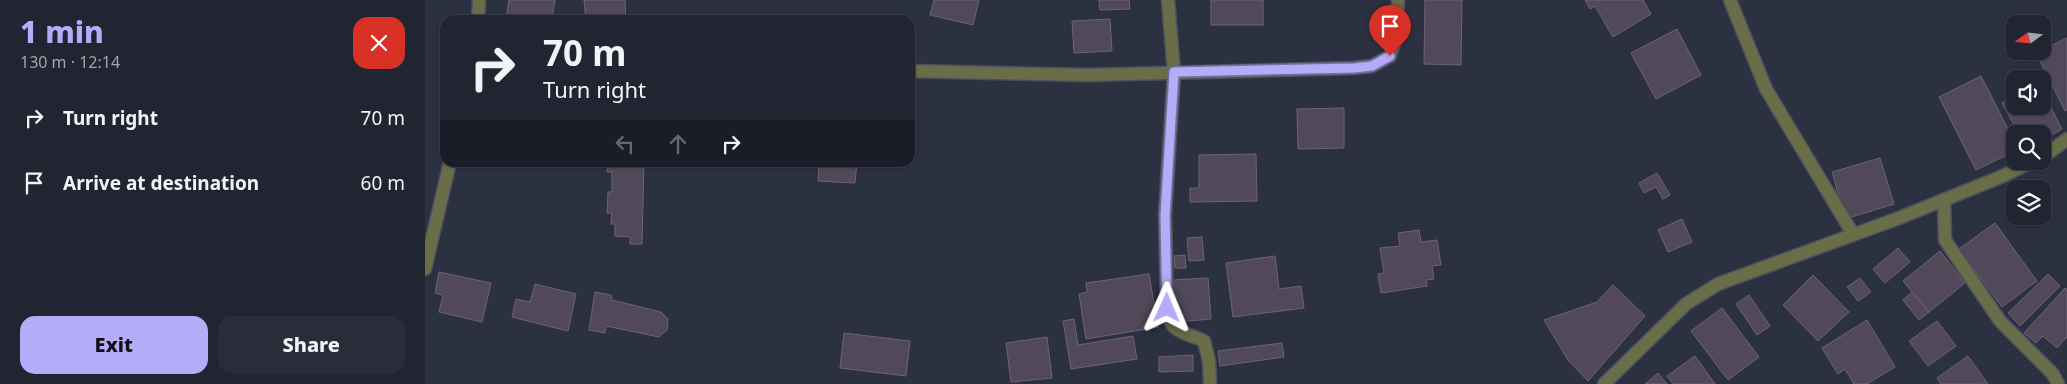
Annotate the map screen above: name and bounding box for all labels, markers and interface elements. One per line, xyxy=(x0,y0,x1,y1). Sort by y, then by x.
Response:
pin xyxy=(1369,5,1411,56)
text: 1 min xyxy=(20,11,104,52)
icon: arrive xyxy=(1376,12,1404,40)
north arrow xyxy=(2006,15,2051,60)
map controls xyxy=(2006,15,2051,225)
button: close xyxy=(353,17,405,69)
text: 70 m xyxy=(543,29,626,76)
icon: right xyxy=(460,35,525,100)
text: 130 m · 12:14 xyxy=(20,51,120,73)
button: sound xyxy=(2006,70,2051,115)
text: Turn right xyxy=(543,74,646,104)
icon: right xyxy=(20,104,48,132)
text: Turn right xyxy=(63,105,158,131)
text: 70 m xyxy=(361,105,405,131)
button: search xyxy=(2006,125,2051,170)
icon: left xyxy=(611,130,639,158)
icon: ahead xyxy=(664,130,692,158)
icon: right xyxy=(717,130,745,158)
icon: arrive xyxy=(20,169,48,197)
text: Arrive at destination xyxy=(63,170,259,196)
text: 60 m xyxy=(361,170,405,196)
button: layers xyxy=(2006,180,2051,225)
position arrow xyxy=(1140,281,1192,333)
button: Exit xyxy=(20,316,208,374)
button: Share xyxy=(218,316,405,374)

